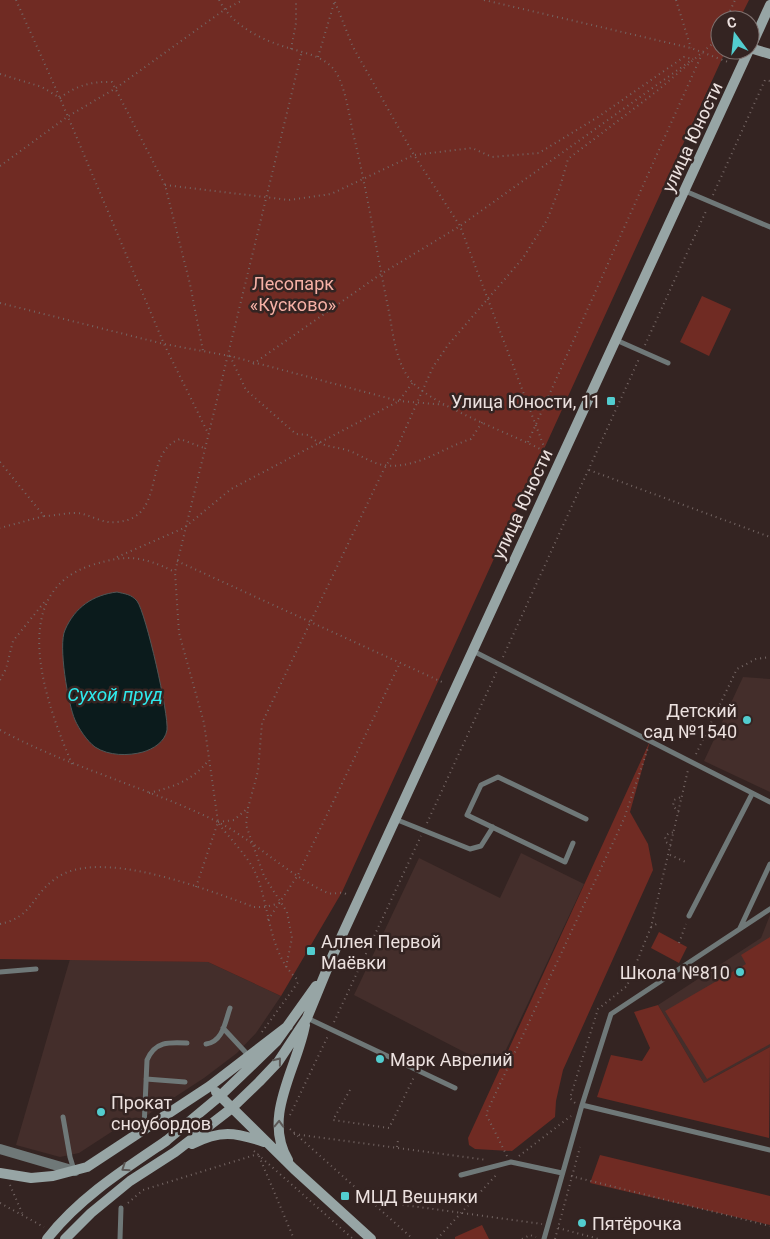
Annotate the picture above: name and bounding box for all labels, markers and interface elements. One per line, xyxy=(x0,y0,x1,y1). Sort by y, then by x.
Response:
north arrow xyxy=(710,10,760,60)
text: С xyxy=(725,14,738,31)
street label: улица Юности xyxy=(657,79,727,195)
park label: Лесопарк «Кусково» xyxy=(250,273,336,315)
place label: Улица Юности, 11 xyxy=(451,391,601,412)
marker: Улица Юности, 11 xyxy=(605,395,617,407)
street label: улица Юности xyxy=(487,446,557,562)
water label: Сухой пруд xyxy=(67,683,163,706)
place label: Детский сад №1540 xyxy=(643,700,737,742)
marker: Детский сад №1540 xyxy=(741,714,753,726)
place label: Аллея Первой Маёвки xyxy=(321,931,441,973)
marker: Аллея Первой Маёвки xyxy=(305,945,317,957)
place label: Школа №810 xyxy=(620,962,730,983)
marker: Школа №810 xyxy=(734,966,746,978)
place label: Марк Аврелий xyxy=(390,1049,513,1070)
marker: Марк Аврелий xyxy=(374,1053,386,1065)
one-way arrow xyxy=(272,1057,281,1066)
place label: Прокат сноубордов xyxy=(111,1092,211,1134)
marker: Прокат сноубордов xyxy=(95,1106,107,1118)
one-way arrow xyxy=(274,1119,284,1127)
one-way arrow xyxy=(122,1162,131,1171)
place label: МЦД Вешняки xyxy=(355,1186,478,1207)
marker: МЦД Вешняки xyxy=(339,1190,351,1202)
place label: Пятёрочка xyxy=(592,1213,682,1234)
marker: Пятёрочка xyxy=(576,1217,588,1229)

